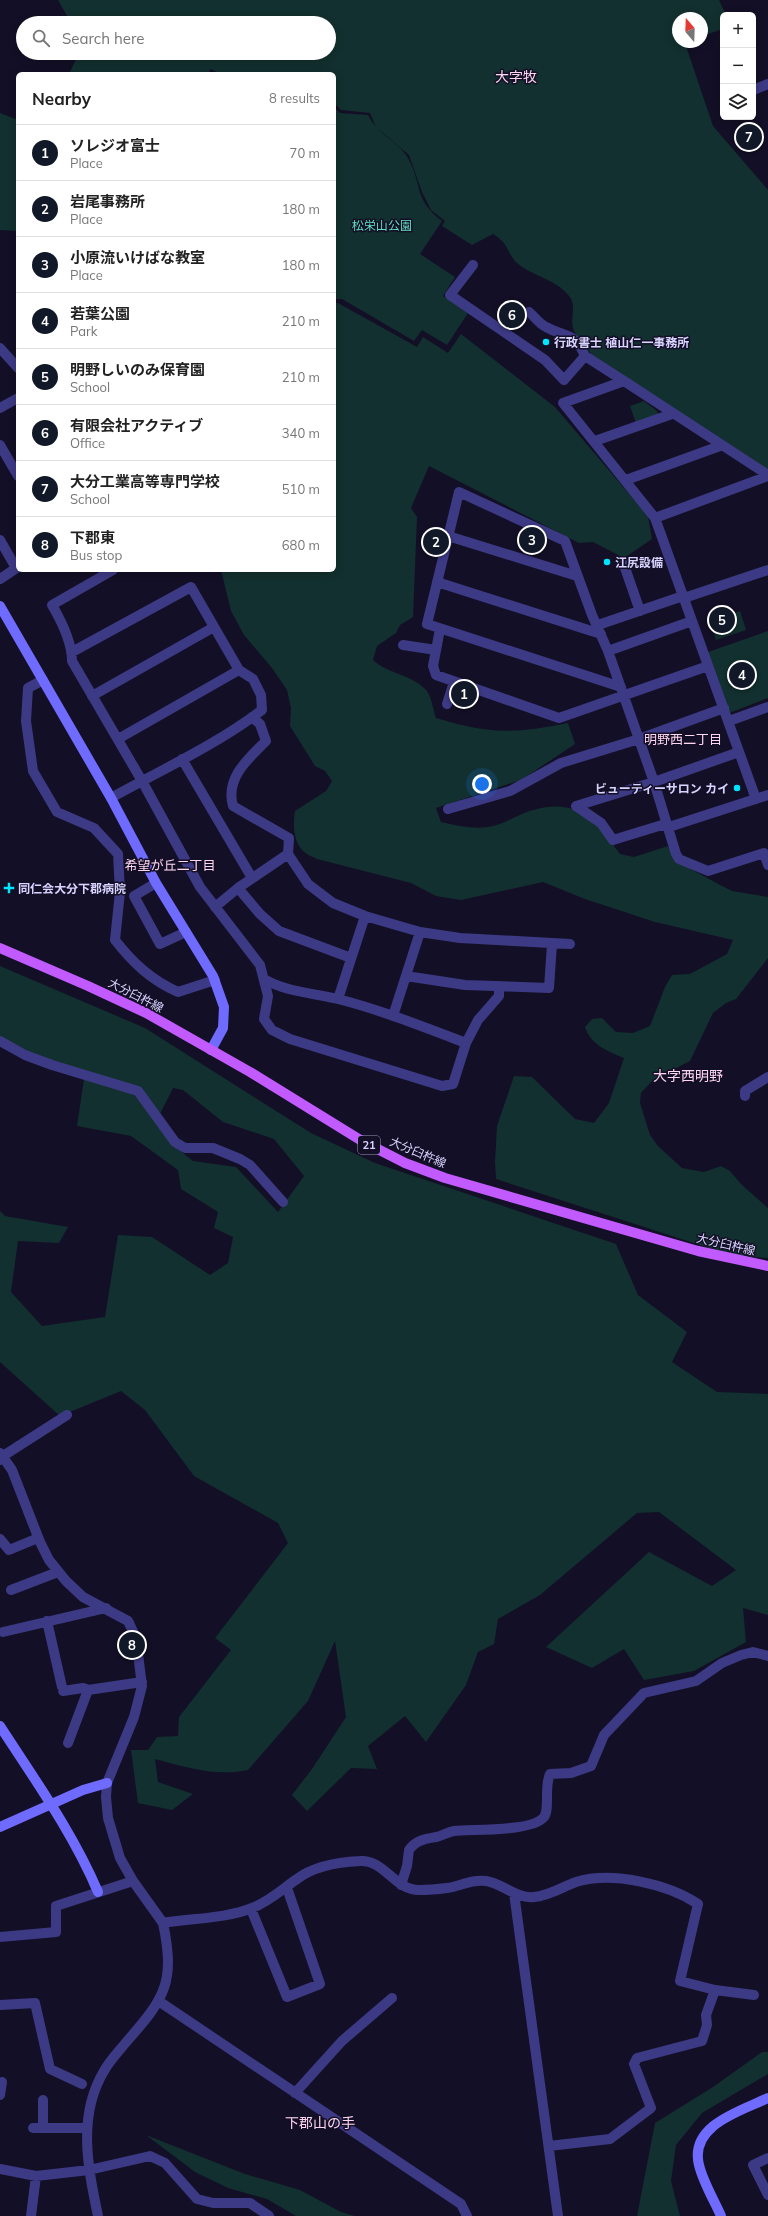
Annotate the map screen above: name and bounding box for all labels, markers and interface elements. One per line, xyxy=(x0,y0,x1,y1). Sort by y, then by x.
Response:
north arrow xyxy=(672,12,708,48)
map controls xyxy=(720,12,756,120)
button: + xyxy=(720,12,756,48)
search box xyxy=(16,16,336,60)
icon: search xyxy=(30,27,52,49)
text: Search here xyxy=(62,29,144,48)
button: − xyxy=(720,48,756,84)
district label: 大字牧 xyxy=(495,68,537,86)
button: layers xyxy=(720,84,756,120)
text: Nearby xyxy=(32,88,91,109)
text: 8 results xyxy=(269,90,320,106)
pin: 7 xyxy=(736,122,762,152)
text: ソレジオ富士 xyxy=(70,136,160,155)
text: 1 xyxy=(41,145,49,161)
text: 70 m xyxy=(290,145,320,161)
text: Place xyxy=(70,155,103,171)
text: 岩尾事務所 xyxy=(70,192,145,211)
text: 2 xyxy=(41,201,49,217)
text: 180 m xyxy=(282,201,320,217)
text: Place xyxy=(70,211,103,227)
park label: 松栄山公園 xyxy=(352,218,412,233)
text: 小原流いけばな教室 xyxy=(70,248,205,267)
text: 3 xyxy=(41,257,49,273)
text: 180 m xyxy=(282,257,320,273)
text: Place xyxy=(70,267,103,283)
pin: 6 xyxy=(499,300,525,330)
text: 若葉公園 xyxy=(70,304,130,323)
text: 4 xyxy=(41,313,49,329)
text: 210 m xyxy=(282,313,320,329)
text: Park xyxy=(70,323,97,339)
place label: 行政書士 植山仁一事務所 xyxy=(554,335,689,350)
marker: 行政書士 植山仁一事務所 xyxy=(541,337,551,347)
text: 明野しいのみ保育園 xyxy=(70,360,205,379)
text: 5 xyxy=(41,369,49,385)
text: 210 m xyxy=(282,369,320,385)
text: School xyxy=(70,379,110,395)
text: 有限会社アクティブ xyxy=(70,416,203,435)
text: 6 xyxy=(41,425,49,441)
text: 340 m xyxy=(282,425,320,441)
text: Office xyxy=(70,435,105,451)
text: 大分工業高等専門学校 xyxy=(70,472,220,491)
text: 7 xyxy=(41,481,49,497)
text: 510 m xyxy=(282,481,320,497)
text: School xyxy=(70,491,110,507)
pin: 3 xyxy=(519,525,545,555)
pin: 2 xyxy=(423,527,449,557)
text: 下郡東 xyxy=(70,528,115,547)
text: 8 xyxy=(41,537,49,553)
text: 680 m xyxy=(282,537,320,553)
text: Bus stop xyxy=(70,547,122,563)
place label: 江尻設備 xyxy=(615,555,663,570)
marker: 江尻設備 xyxy=(602,557,612,567)
pin: 5 xyxy=(709,605,735,635)
pin: 4 xyxy=(729,660,755,690)
pin: 1 xyxy=(451,679,477,709)
district label: 明野西二丁目 xyxy=(644,731,722,747)
your location xyxy=(472,774,492,794)
place label: ビューティーサロン カイ xyxy=(595,781,729,796)
marker: ビューティーサロン カイ xyxy=(732,783,742,793)
district label: 希望が丘二丁目 xyxy=(124,857,216,873)
place label: 同仁会大分下郡病院 xyxy=(18,881,126,896)
marker: 同仁会大分下郡病院 xyxy=(3,882,15,894)
street label: 大分臼杵線 xyxy=(106,975,166,1015)
district label: 大字西明野 xyxy=(653,1067,723,1085)
street label: 大分臼杵線 xyxy=(387,1133,449,1171)
road number: 21 xyxy=(358,1136,380,1154)
street label: 大分臼杵線 xyxy=(695,1230,757,1258)
pin: 8 xyxy=(119,1630,145,1660)
district label: 下郡山の手 xyxy=(285,2114,355,2132)

